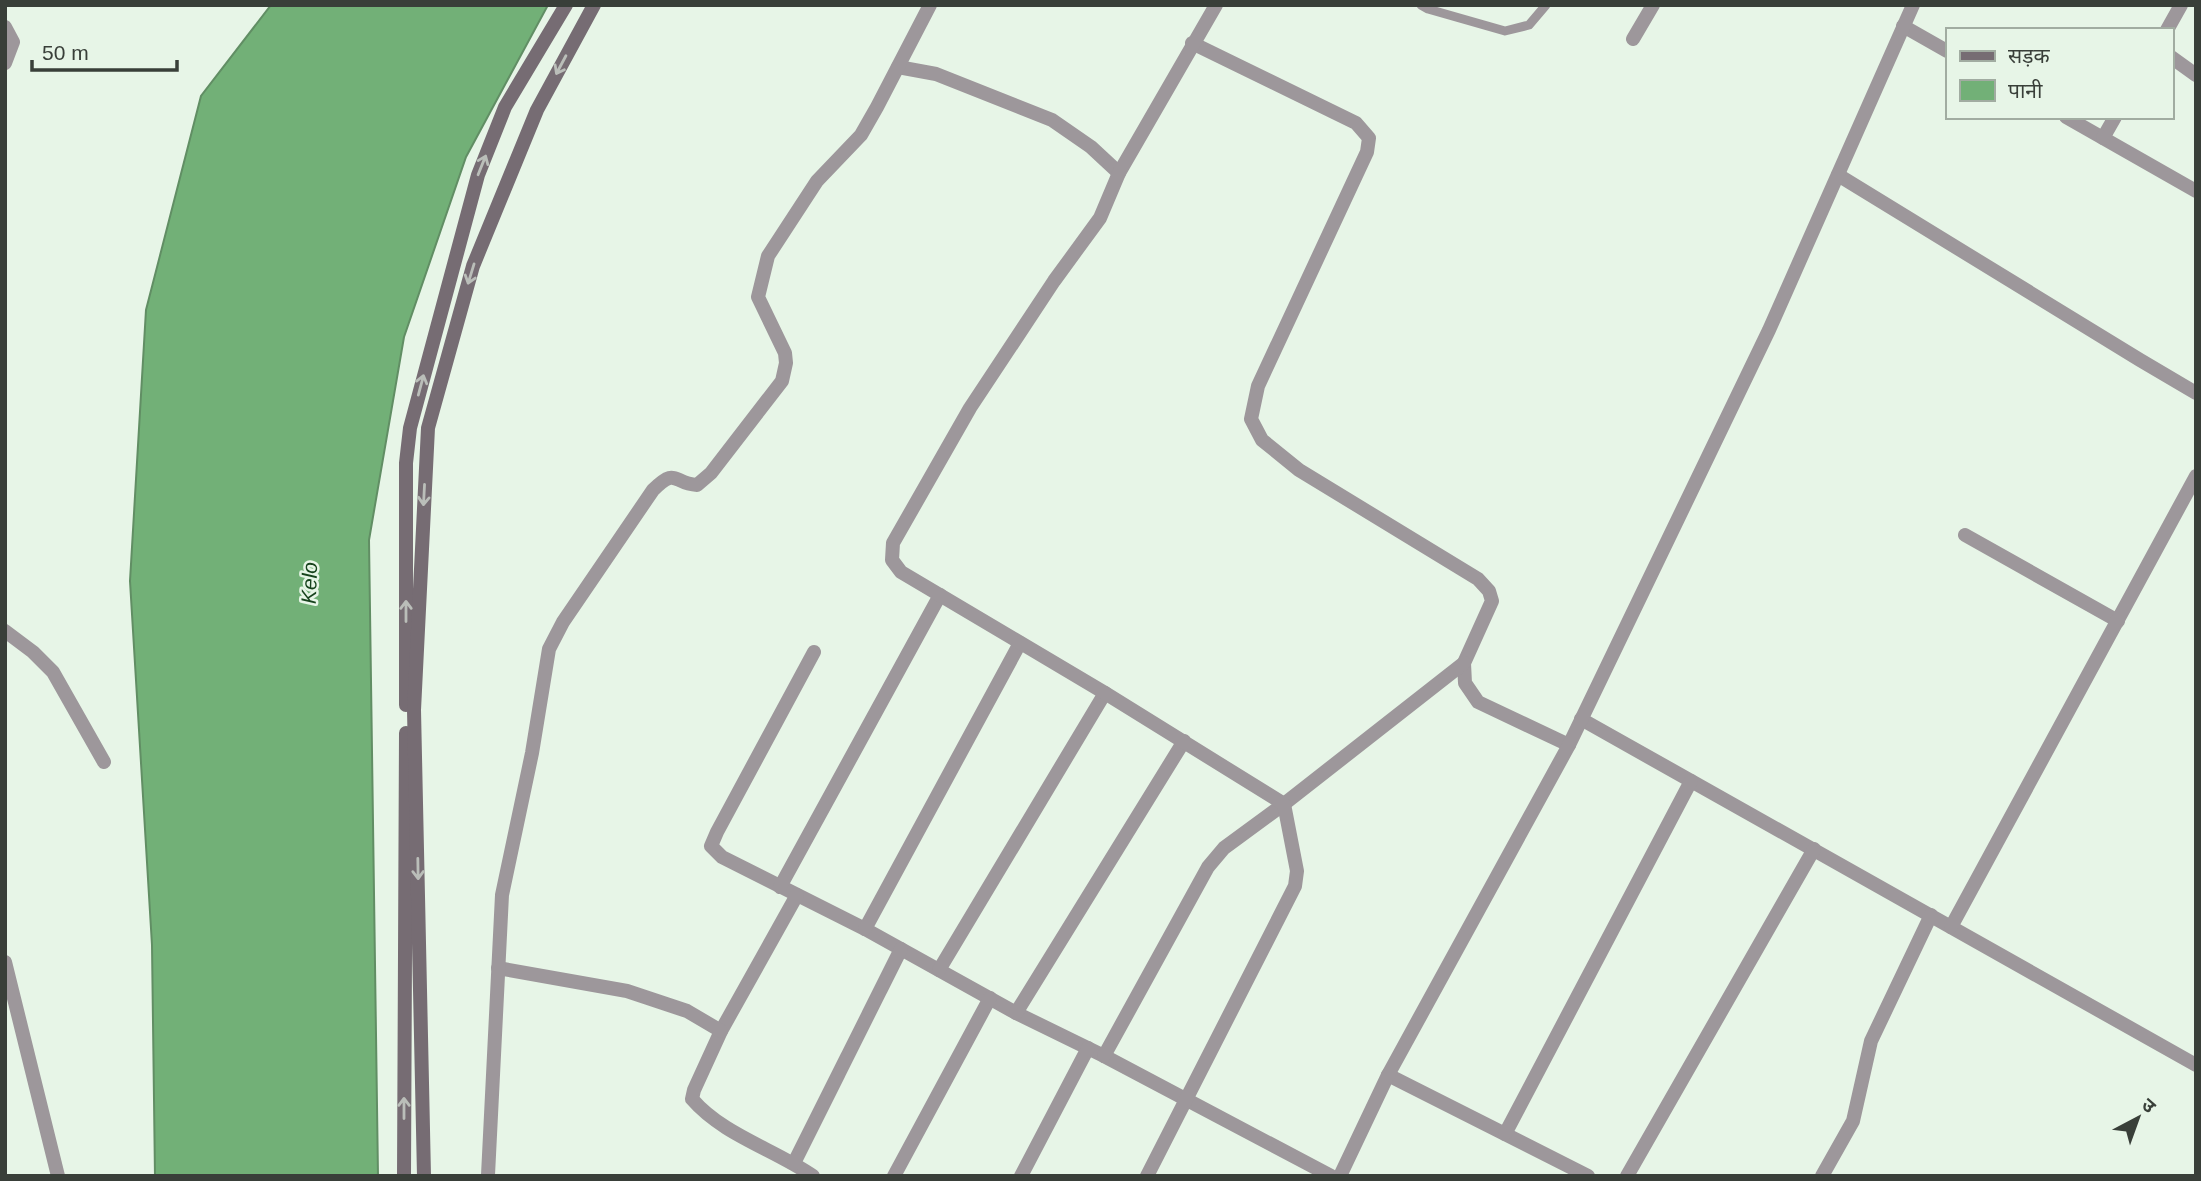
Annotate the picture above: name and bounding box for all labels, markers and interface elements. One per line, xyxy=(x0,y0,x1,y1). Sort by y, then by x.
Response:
scale bar xyxy=(32,28,177,72)
legend xyxy=(1946,28,2173,119)
text: 50 m xyxy=(42,41,89,64)
text: सड़क xyxy=(2008,44,2050,67)
one-way arrow xyxy=(554,54,568,75)
text: पानी xyxy=(2008,79,2043,102)
one-way arrow xyxy=(476,155,489,177)
one-way arrow xyxy=(464,262,477,284)
one-way arrow xyxy=(416,374,429,396)
one-way arrow xyxy=(418,483,431,506)
water label: Kelo xyxy=(297,561,321,604)
one-way arrow xyxy=(399,599,413,622)
one-way arrow xyxy=(411,858,425,881)
north arrow xyxy=(2103,1083,2173,1153)
text: उ xyxy=(2138,1094,2161,1118)
one-way arrow xyxy=(397,1096,411,1119)

